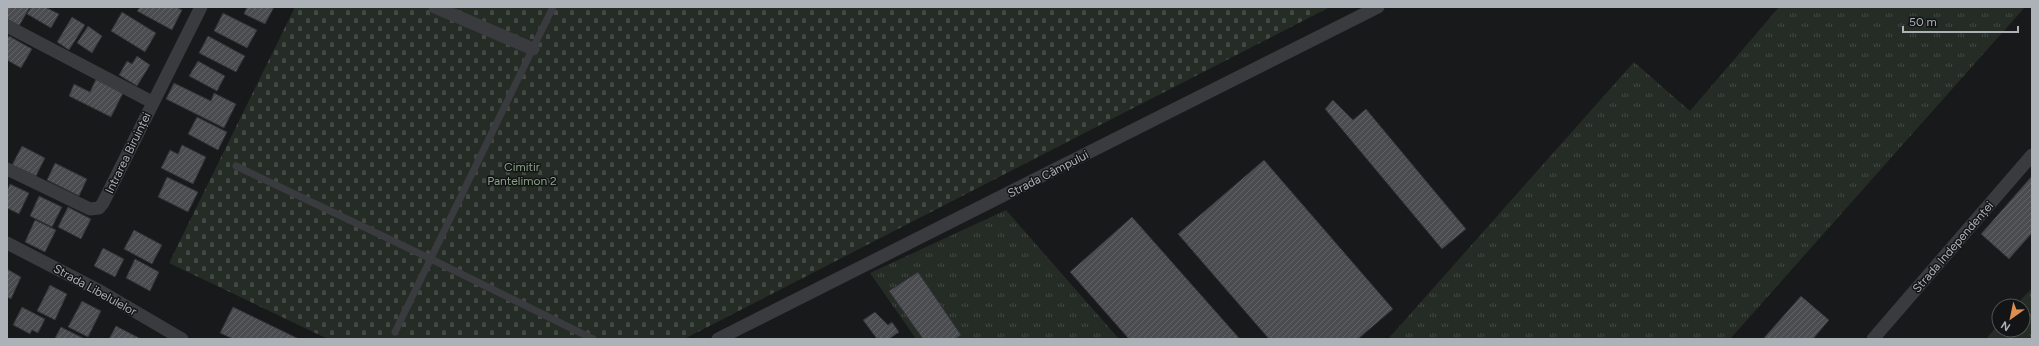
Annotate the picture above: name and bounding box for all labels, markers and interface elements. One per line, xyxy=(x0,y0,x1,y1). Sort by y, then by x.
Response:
scale bar xyxy=(1903,8,2018,34)
text: 50 m xyxy=(1909,15,1937,29)
street label: Intrarea Biruinței xyxy=(102,110,154,196)
street label: Strada Câmpului xyxy=(1005,148,1091,200)
park label: Cimitir Pantelimon 2 xyxy=(487,160,557,188)
street label: Strada Independenței xyxy=(1910,199,1996,295)
street label: Strada Libelulelor xyxy=(51,261,139,319)
north arrow xyxy=(1991,298,2031,338)
text: N xyxy=(1999,318,2013,334)

